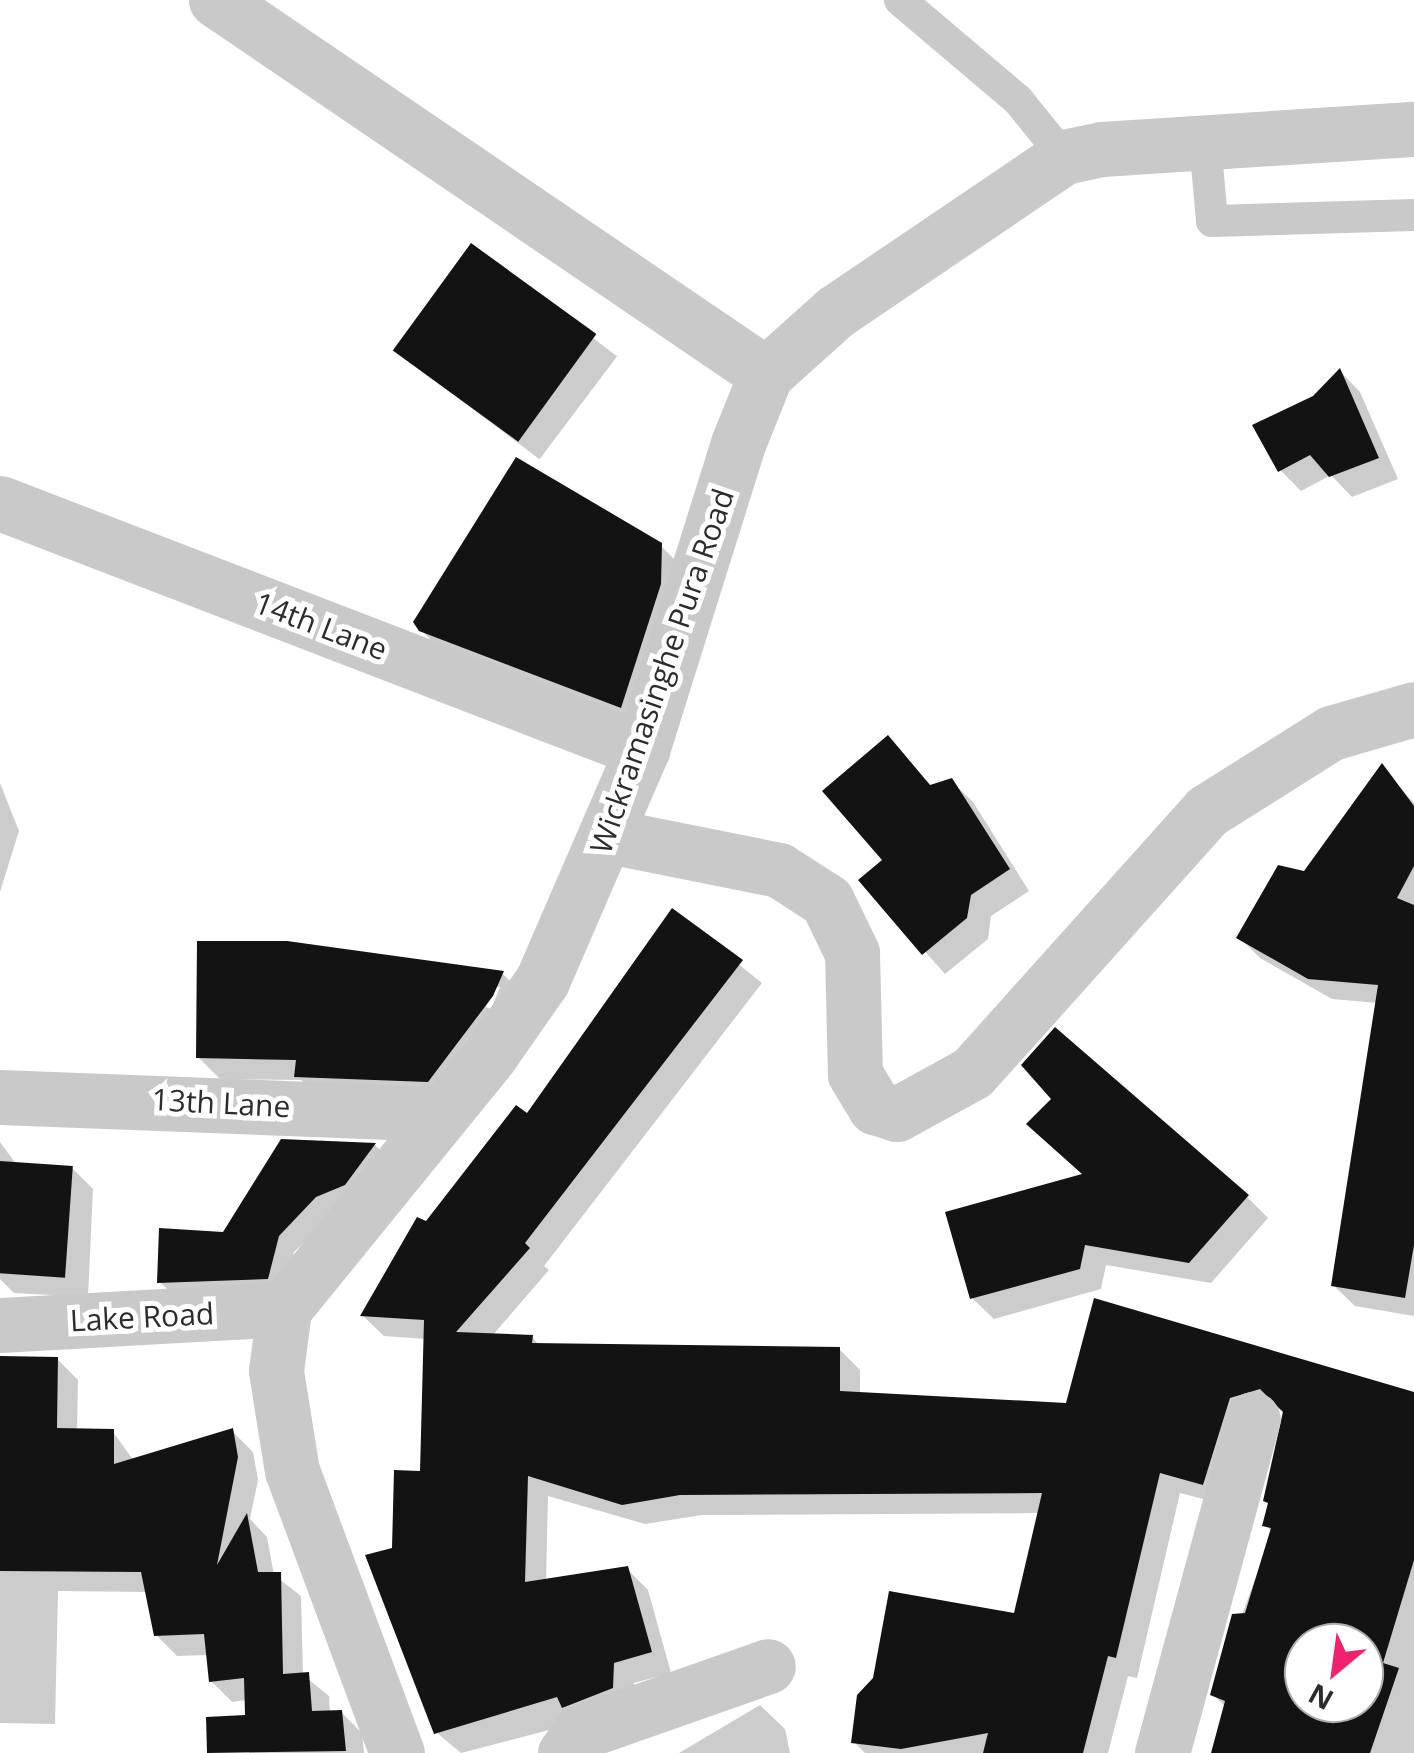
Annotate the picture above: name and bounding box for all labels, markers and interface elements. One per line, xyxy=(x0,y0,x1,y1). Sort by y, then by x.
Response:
street label: Wickramasinghe Pura Road xyxy=(583,484,741,858)
street label: 14th Lane xyxy=(250,584,392,668)
street label: 13th Lane xyxy=(151,1081,291,1125)
street label: Lake Road xyxy=(69,1295,215,1339)
north arrow xyxy=(1284,1623,1384,1723)
text: N xyxy=(1301,1675,1340,1720)

